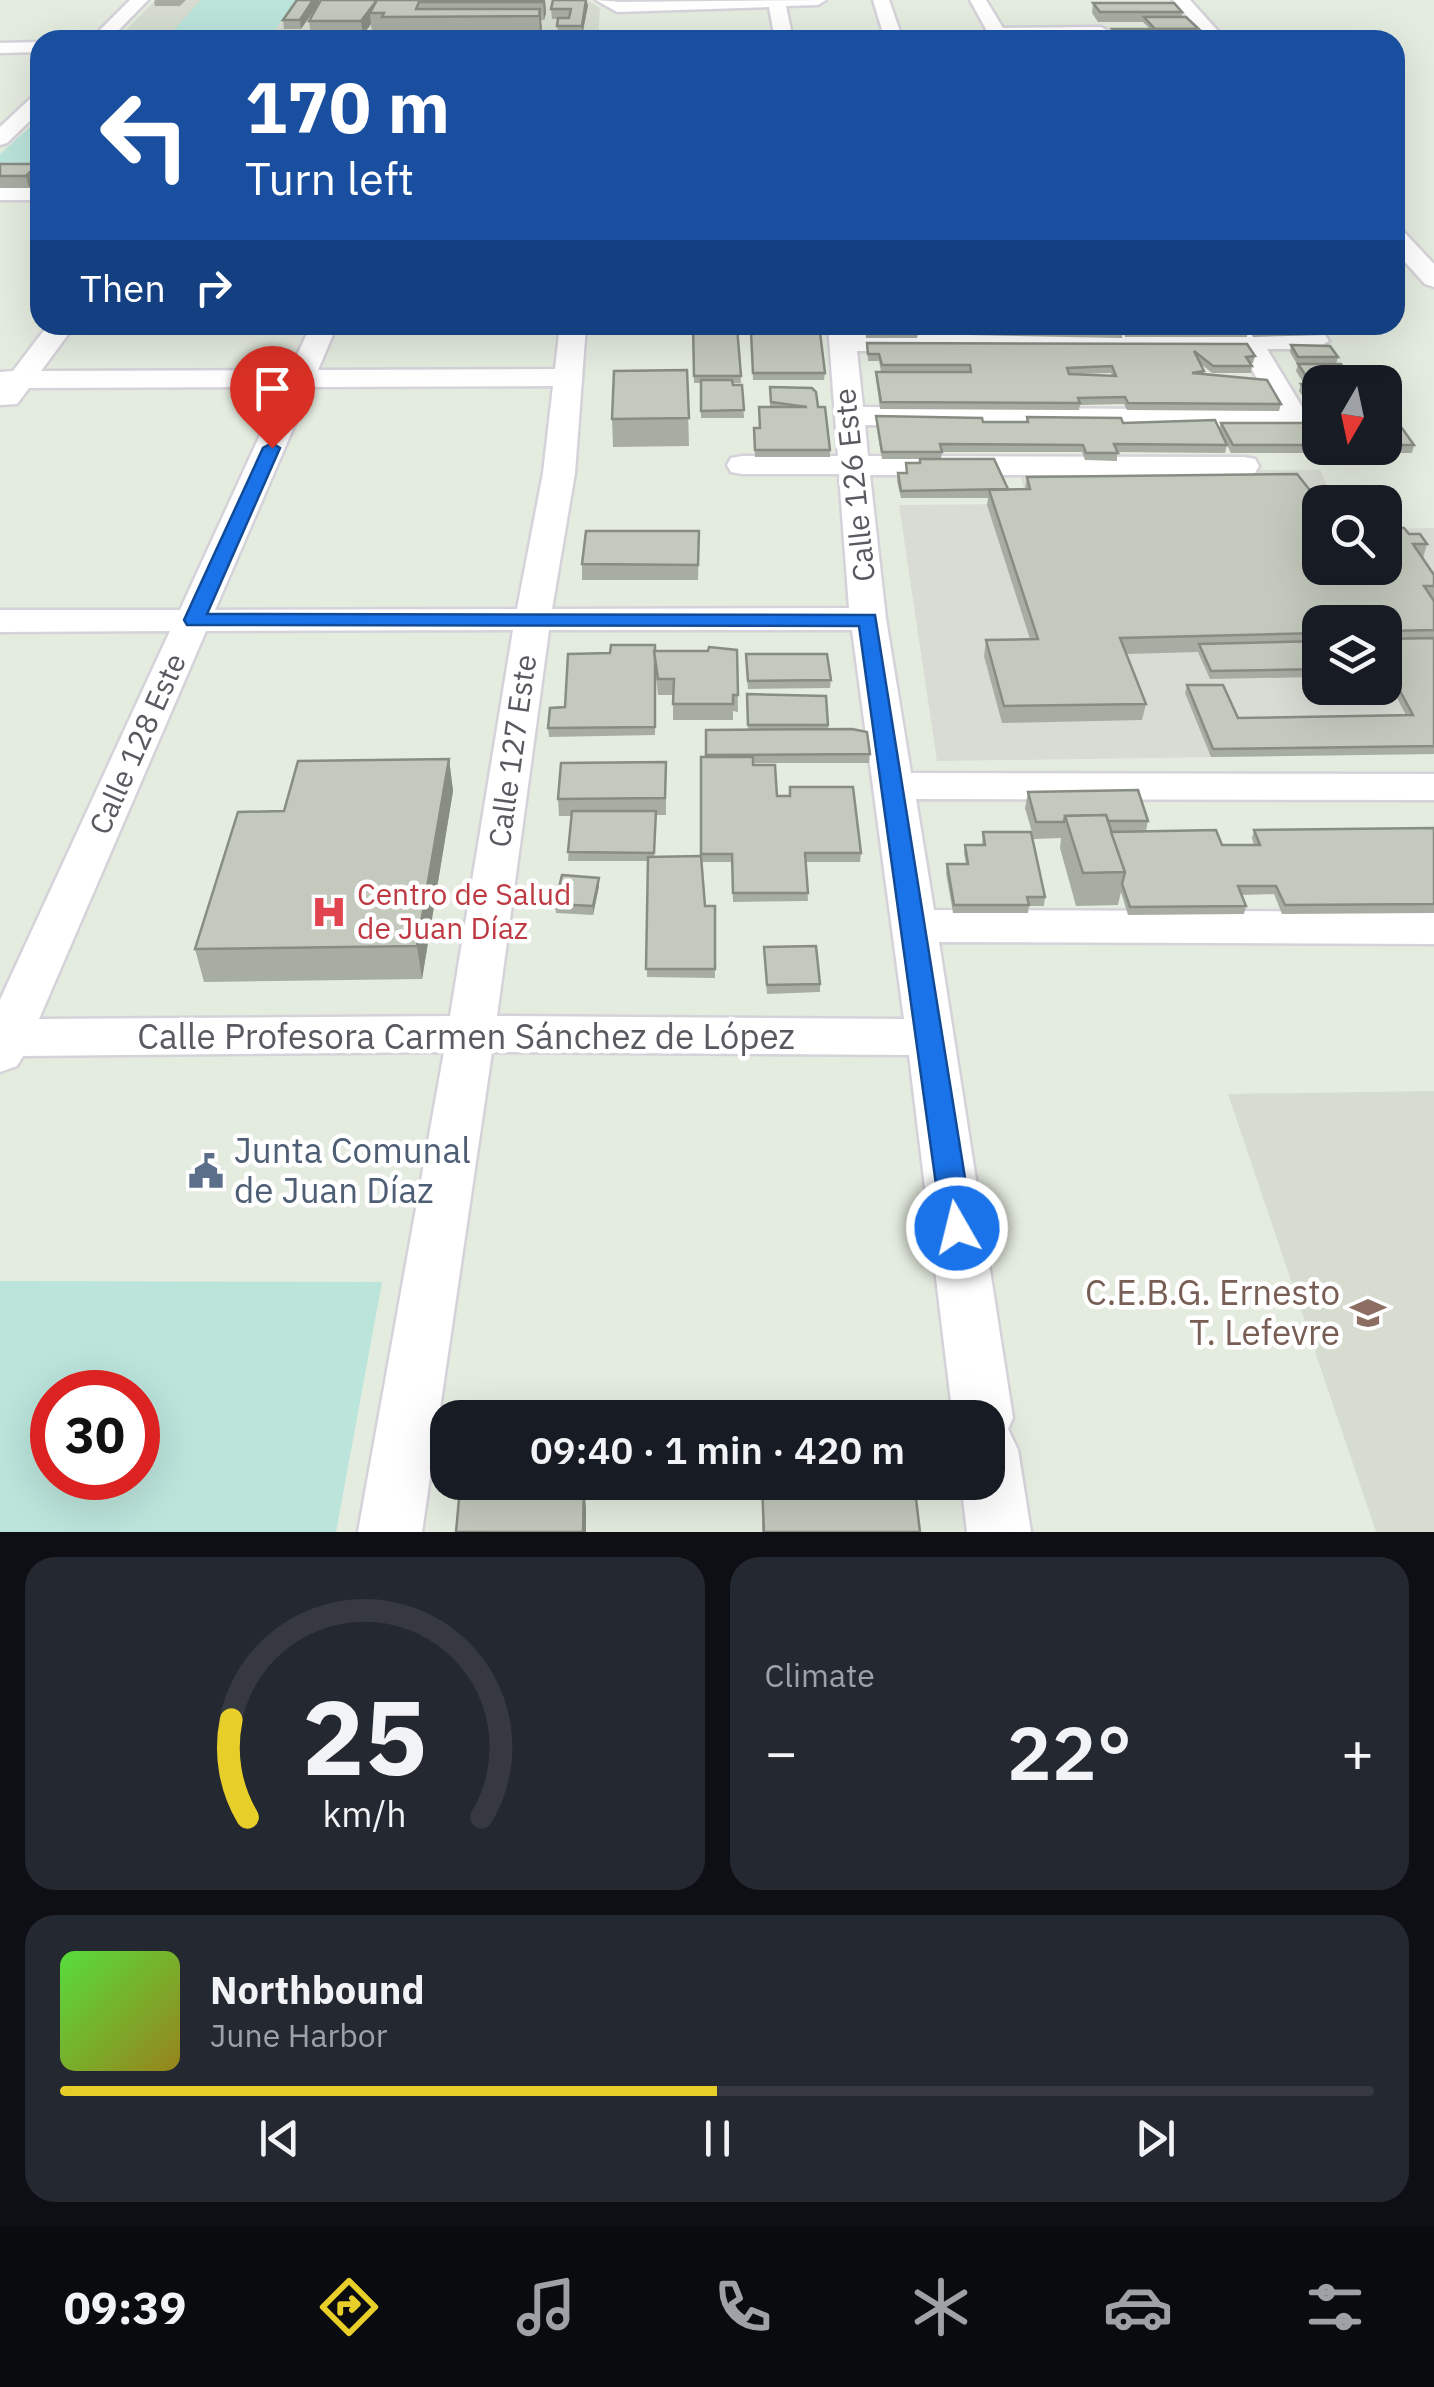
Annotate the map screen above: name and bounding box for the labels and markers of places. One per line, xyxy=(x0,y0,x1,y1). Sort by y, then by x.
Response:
pin xyxy=(230,346,315,449)
place label: Centro de Salud de Juan Díaz xyxy=(357,874,571,947)
hospital icon: Centro de Salud de Juan Díaz xyxy=(310,893,348,931)
place label: Junta Comunal de Juan Díaz xyxy=(234,1127,471,1213)
public building icon: Junta Comunal de Juan Díaz xyxy=(187,1152,225,1190)
place label: C.E.B.G. Ernesto T. Lefevre xyxy=(1085,1269,1340,1355)
school or university icon: C.E.B.G. Ernesto T. Lefevre xyxy=(1349,1294,1387,1332)

